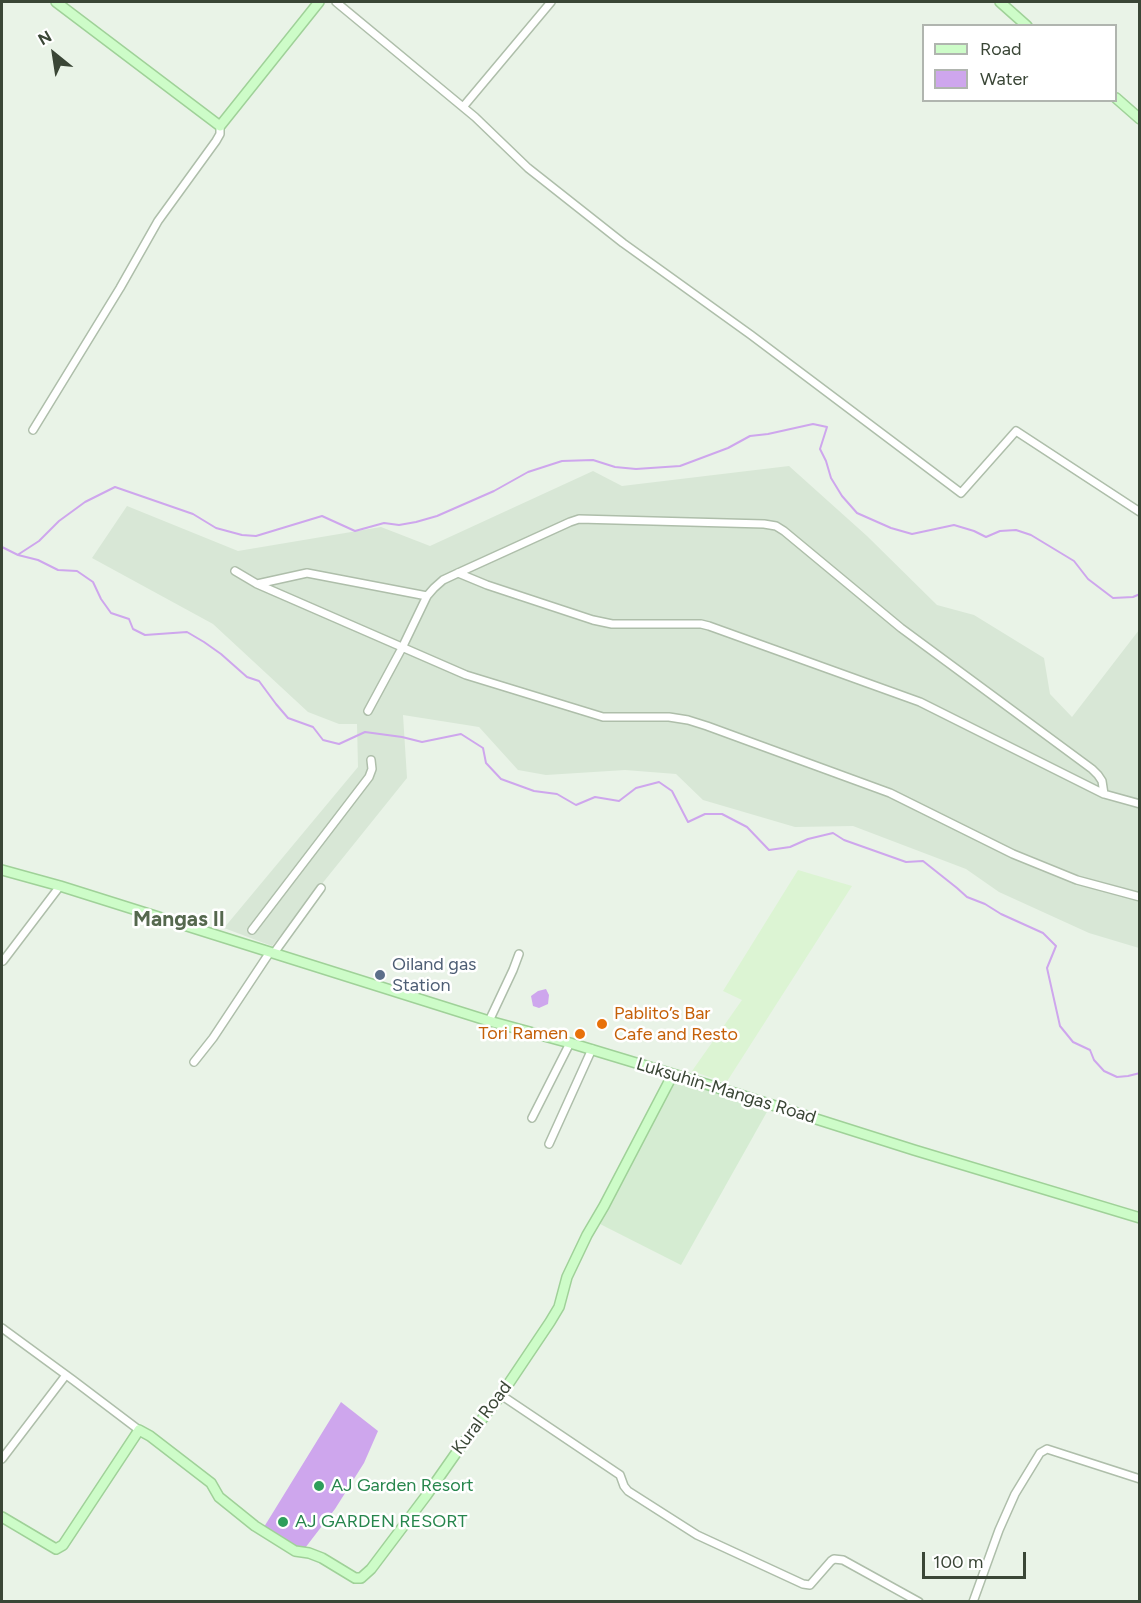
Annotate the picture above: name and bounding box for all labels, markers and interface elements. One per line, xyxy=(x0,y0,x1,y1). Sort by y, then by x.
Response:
north arrow xyxy=(24,24,84,84)
legend xyxy=(922,24,1117,102)
text: N xyxy=(35,27,55,49)
text: Road xyxy=(980,38,1021,60)
text: Water xyxy=(980,68,1028,90)
district label: Mangas II xyxy=(133,907,225,933)
place label: Oiland gas Station xyxy=(392,954,476,996)
marker: Oiland gas Station xyxy=(373,968,387,982)
place label: Pablito’s Bar Cafe and Resto xyxy=(614,1003,738,1046)
marker: Pablito’s Bar Cafe and Resto xyxy=(595,1017,609,1031)
place label: Tori Ramen xyxy=(478,1023,568,1045)
marker: Tori Ramen xyxy=(573,1027,587,1041)
street label: Luksuhin-Mangas Road xyxy=(634,1053,818,1129)
street label: Kural Road xyxy=(447,1377,517,1459)
place label: AJ Garden Resort xyxy=(331,1475,474,1497)
marker: AJ Garden Resort xyxy=(312,1479,326,1493)
place label: AJ GARDEN RESORT xyxy=(295,1511,467,1533)
marker: AJ GARDEN RESORT xyxy=(276,1515,290,1529)
scale bar xyxy=(925,1540,1028,1578)
text: 100 m xyxy=(933,1551,983,1573)

